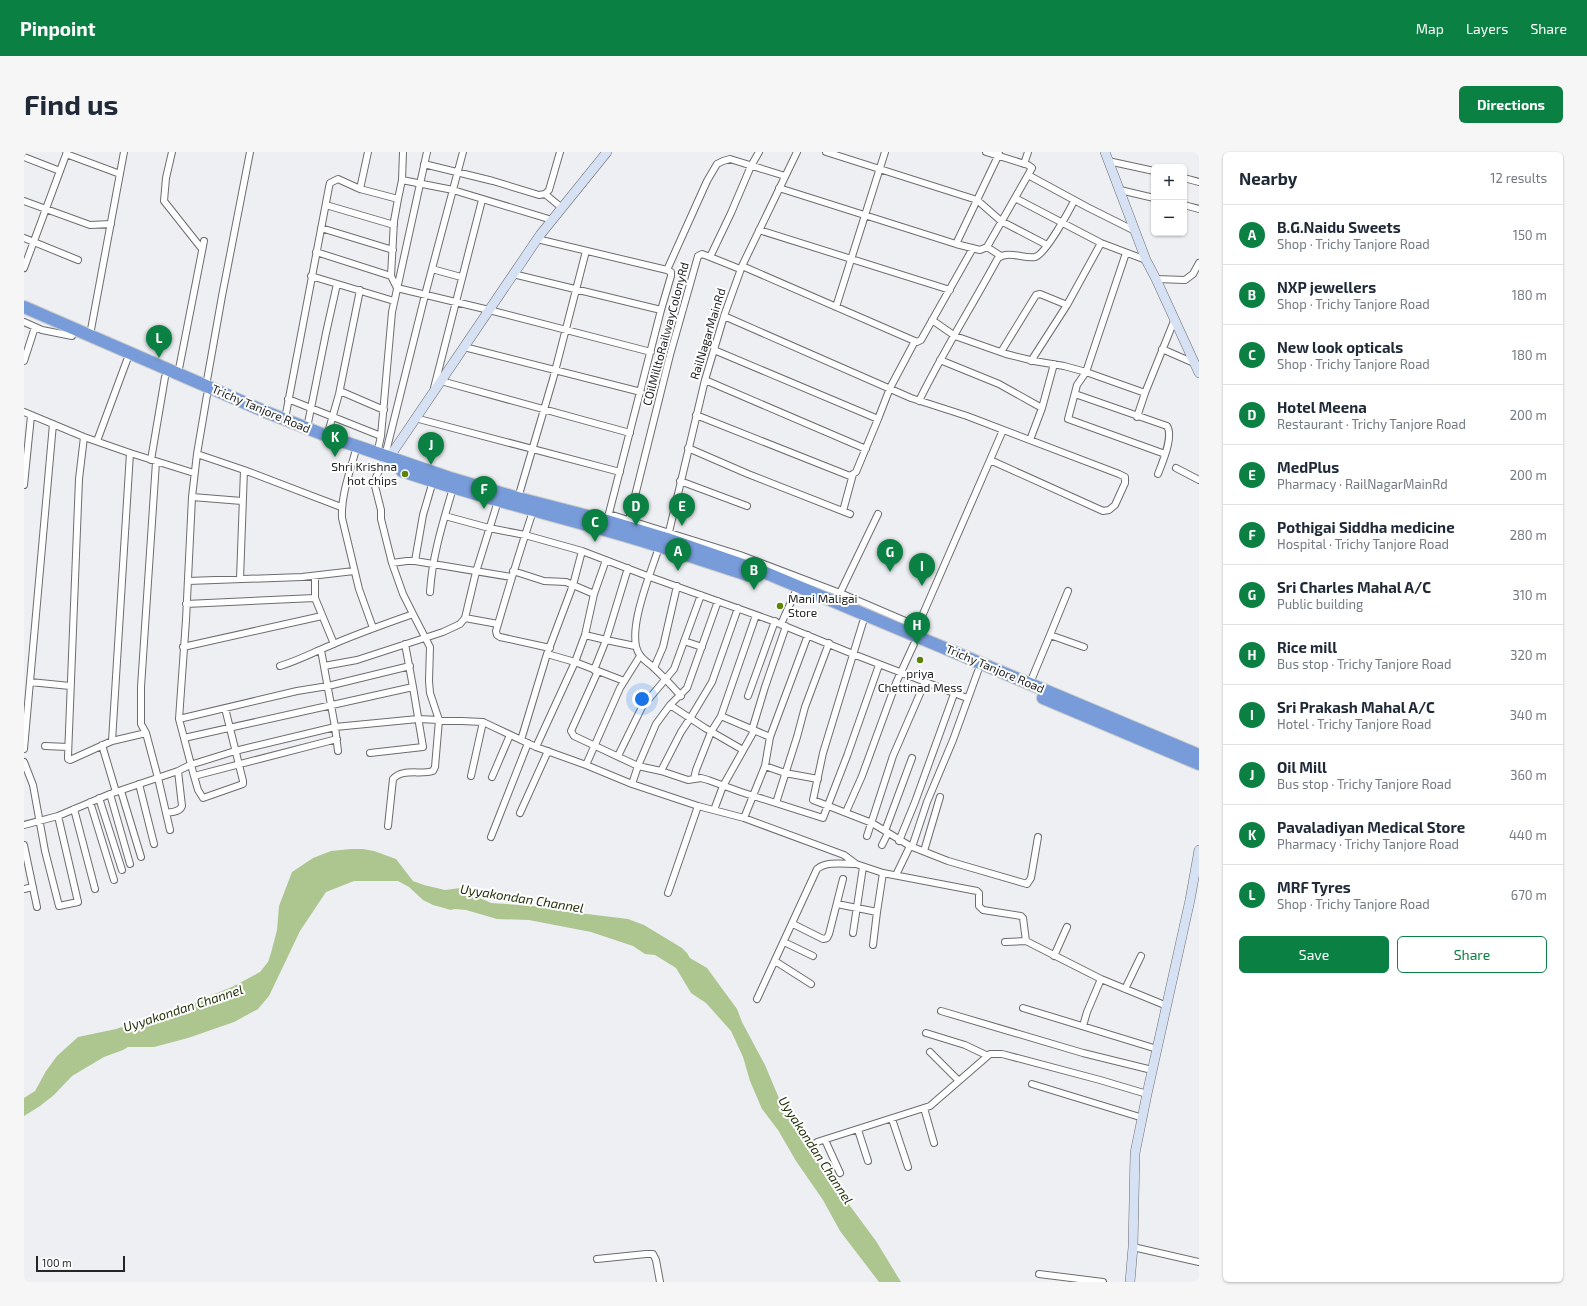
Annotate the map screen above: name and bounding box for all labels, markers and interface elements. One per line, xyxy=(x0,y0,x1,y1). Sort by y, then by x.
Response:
text: Pinpoint xyxy=(20,17,95,40)
text: Map xyxy=(1416,20,1444,37)
text: Layers xyxy=(1466,20,1508,37)
text: Share xyxy=(1530,20,1567,37)
button: Directions xyxy=(1459,86,1563,123)
text: Find us xyxy=(24,87,118,121)
map controls xyxy=(1151,164,1187,236)
button: + xyxy=(1151,164,1187,200)
text: Nearby xyxy=(1239,168,1297,188)
text: 12 results xyxy=(1490,170,1547,186)
button: − xyxy=(1151,200,1187,236)
text: B.G.Naidu Sweets xyxy=(1277,218,1401,236)
text: A xyxy=(1248,227,1256,243)
text: 150 m xyxy=(1513,227,1547,243)
text: Shop · Trichy Tanjore Road xyxy=(1277,236,1430,252)
street label: COilMilltoRailwayColonyRd xyxy=(639,260,691,407)
text: NXP jewellers xyxy=(1277,278,1376,296)
street label: RailNagarMainRd xyxy=(686,286,728,381)
text: B xyxy=(1248,287,1256,303)
text: 180 m xyxy=(1512,287,1547,303)
text: Shop · Trichy Tanjore Road xyxy=(1277,296,1430,312)
pin: L xyxy=(146,325,172,358)
text: New look opticals xyxy=(1277,338,1403,356)
text: C xyxy=(1248,347,1256,363)
text: 180 m xyxy=(1512,347,1547,363)
text: Shop · Trichy Tanjore Road xyxy=(1277,356,1430,372)
street label: Trichy Tanjore Road xyxy=(210,381,313,436)
text: Hotel Meena xyxy=(1277,398,1367,416)
text: D xyxy=(1248,407,1256,423)
text: 200 m xyxy=(1510,407,1547,423)
text: Restaurant · Trichy Tanjore Road xyxy=(1277,416,1466,432)
pin: K xyxy=(322,424,348,457)
pin: J xyxy=(418,432,444,465)
text: MedPlus xyxy=(1277,458,1339,476)
place label: Shri Krishna hot chips xyxy=(331,459,397,487)
text: E xyxy=(1248,467,1256,483)
text: 200 m xyxy=(1510,467,1547,483)
marker: Shri Krishna hot chips xyxy=(400,469,410,479)
pin: F xyxy=(471,476,497,509)
text: Pharmacy · RailNagarMainRd xyxy=(1277,476,1448,492)
pin: D xyxy=(623,493,649,526)
pin: E xyxy=(669,493,695,526)
pin: C xyxy=(582,509,608,542)
text: Pothigai Siddha medicine xyxy=(1277,518,1455,536)
text: F xyxy=(1248,527,1256,543)
text: 280 m xyxy=(1510,527,1547,543)
text: Hospital · Trichy Tanjore Road xyxy=(1277,536,1449,552)
pin: A xyxy=(665,538,691,571)
pin: G xyxy=(877,539,903,572)
pin: I xyxy=(909,553,935,586)
pin: B xyxy=(741,557,767,590)
text: Sri Charles Mahal A/C xyxy=(1277,578,1431,596)
text: G xyxy=(1248,587,1256,603)
text: 310 m xyxy=(1512,587,1547,603)
place label: Mani Maligai Store xyxy=(788,591,858,619)
text: Public building xyxy=(1277,596,1363,612)
marker: Mani Maligai Store xyxy=(775,601,785,611)
pin: H xyxy=(904,612,930,645)
text: Rice mill xyxy=(1277,638,1337,656)
street label: Trichy Tanjore Road xyxy=(944,641,1047,696)
text: H xyxy=(1248,647,1256,663)
text: 320 m xyxy=(1510,647,1547,663)
marker: priya Chettinad Mess xyxy=(915,655,925,665)
text: Bus stop · Trichy Tanjore Road xyxy=(1277,656,1451,672)
place label: priya Chettinad Mess xyxy=(878,666,962,694)
your location xyxy=(632,689,652,709)
text: Sri Prakash Mahal A/C xyxy=(1277,698,1435,716)
text: I xyxy=(1250,707,1254,723)
text: 340 m xyxy=(1510,707,1547,723)
text: Hotel · Trichy Tanjore Road xyxy=(1277,716,1432,732)
text: Oil Mill xyxy=(1277,758,1327,776)
text: J xyxy=(1250,767,1254,783)
text: 360 m xyxy=(1510,767,1547,783)
text: Bus stop · Trichy Tanjore Road xyxy=(1277,776,1451,792)
text: Pavaladiyan Medical Store xyxy=(1277,818,1465,836)
text: K xyxy=(1248,827,1256,843)
text: 440 m xyxy=(1509,827,1547,843)
text: Pharmacy · Trichy Tanjore Road xyxy=(1277,836,1459,852)
text: MRF Tyres xyxy=(1277,878,1351,896)
water label: Uyyakondan Channel xyxy=(459,880,585,916)
text: L xyxy=(1249,887,1255,903)
text: 670 m xyxy=(1511,887,1547,903)
text: Shop · Trichy Tanjore Road xyxy=(1277,896,1430,912)
button: Save xyxy=(1239,936,1389,973)
button: Share xyxy=(1397,936,1547,973)
water label: Uyyakondan Channel xyxy=(121,981,245,1035)
water label: Uyyakondan Channel xyxy=(775,1093,857,1207)
scale bar xyxy=(36,1254,125,1273)
text: 100 m xyxy=(42,1256,72,1269)

